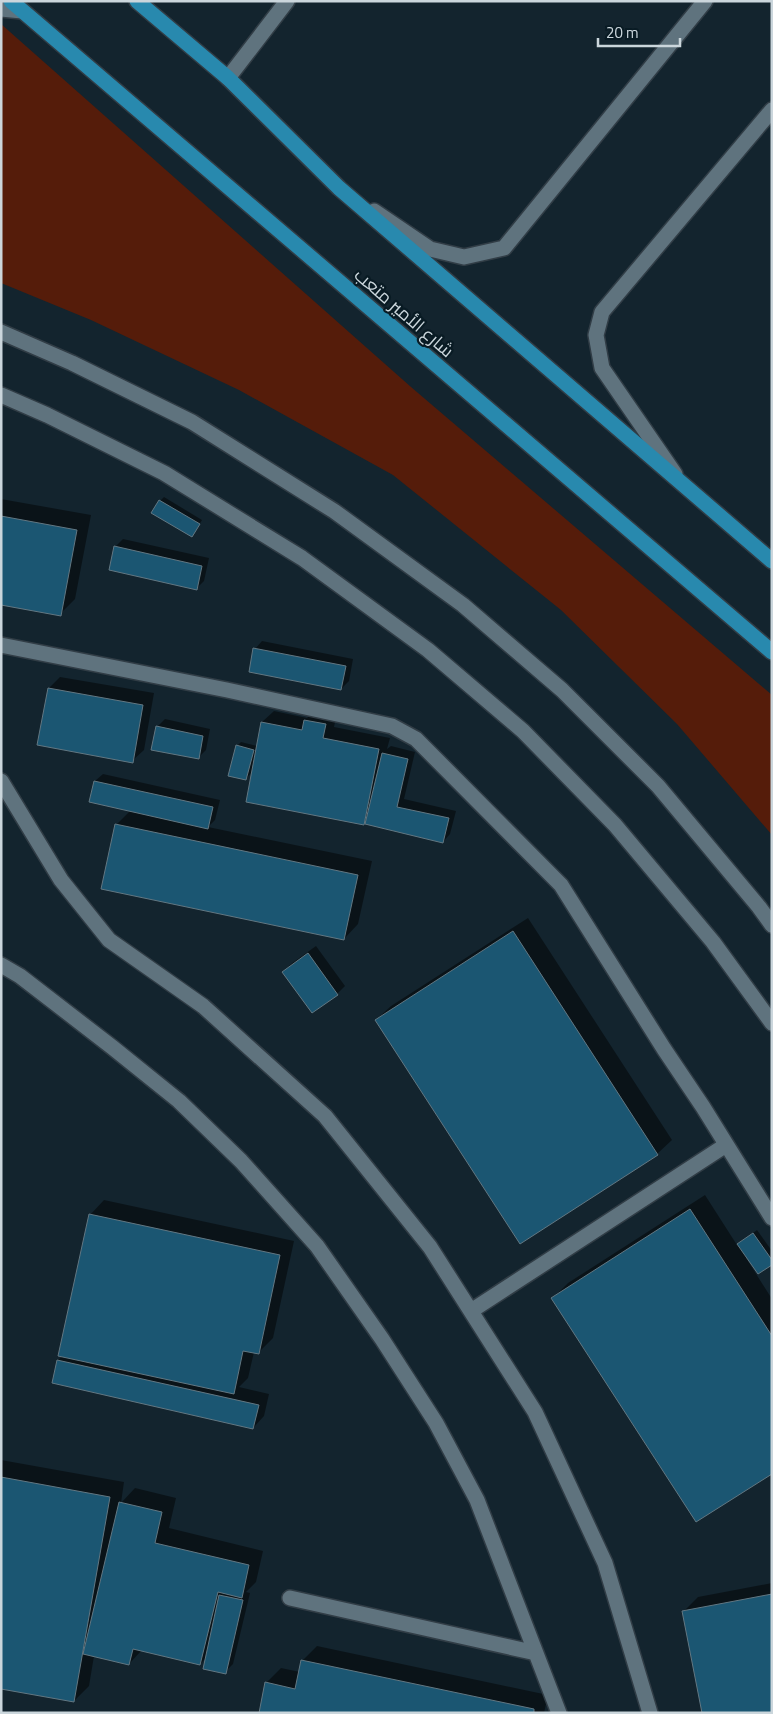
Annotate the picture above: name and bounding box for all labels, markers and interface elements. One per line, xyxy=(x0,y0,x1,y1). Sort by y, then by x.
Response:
scale bar xyxy=(598,15,680,47)
text: 20 m xyxy=(606,18,639,47)
street label: شارع الأمير متعب xyxy=(347,259,462,366)

